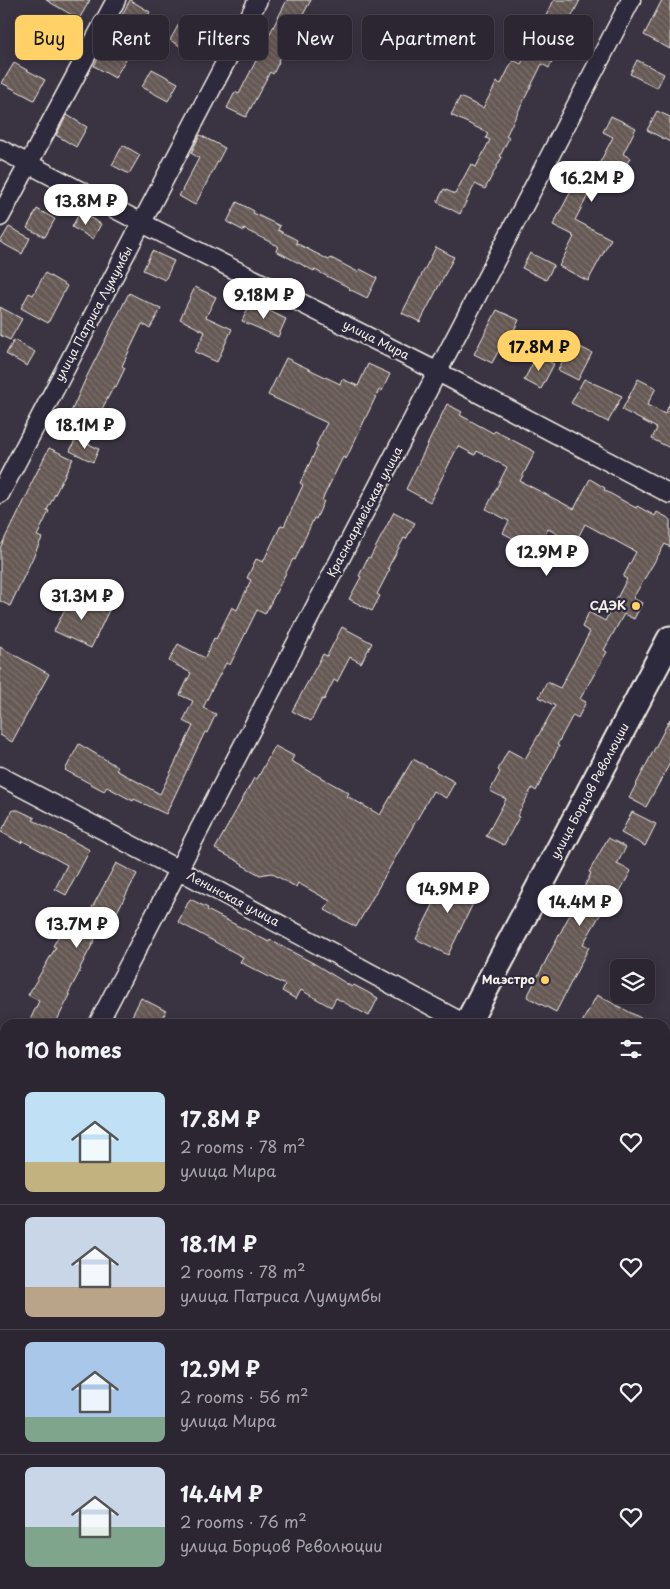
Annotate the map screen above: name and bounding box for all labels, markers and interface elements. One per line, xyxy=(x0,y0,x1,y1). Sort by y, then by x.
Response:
chip: Buy xyxy=(15,15,83,60)
chip: Rent xyxy=(93,15,169,60)
chip: Filters xyxy=(179,15,268,60)
chip: New xyxy=(278,15,352,60)
chip: Apartment xyxy=(362,15,494,60)
chip: House xyxy=(504,15,593,60)
pin: 16.2M ₽ xyxy=(546,160,638,203)
text: 16.2M ₽ xyxy=(560,165,624,189)
pin: 13.8M ₽ xyxy=(40,184,132,226)
text: 13.8M ₽ xyxy=(55,188,117,212)
street label: улица Патриса Лумумбы xyxy=(50,242,137,385)
pin: 9.18M ₽ xyxy=(218,278,310,320)
text: 9.18M ₽ xyxy=(234,282,294,306)
street label: улица Мира xyxy=(340,315,413,364)
pin: 17.8M ₽ xyxy=(493,330,585,372)
text: 17.8M ₽ xyxy=(508,334,570,358)
pin: 18.1M ₽ xyxy=(39,408,131,450)
text: 18.1M ₽ xyxy=(56,412,114,436)
street label: Красноармейская улица xyxy=(322,443,406,580)
pin: 12.9M ₽ xyxy=(501,534,593,577)
text: 12.9M ₽ xyxy=(517,539,577,563)
pin: 31.3M ₽ xyxy=(36,578,128,621)
text: 31.3M ₽ xyxy=(51,583,113,607)
place label: СДЭК xyxy=(590,596,626,614)
marker: СДЭК xyxy=(630,600,642,612)
street label: улица Борцов Революции xyxy=(545,719,633,862)
street label: Ленинская улица xyxy=(184,866,283,930)
pin: 14.9M ₽ xyxy=(402,872,494,914)
text: 14.9M ₽ xyxy=(417,876,479,900)
pin: 14.4M ₽ xyxy=(534,884,626,927)
text: 14.4M ₽ xyxy=(548,889,612,913)
pin: 13.7M ₽ xyxy=(31,906,123,949)
text: 13.7M ₽ xyxy=(46,911,108,935)
map controls xyxy=(610,959,655,1004)
button: layers xyxy=(610,959,655,1004)
place label: Маэстро xyxy=(482,970,535,988)
marker: Маэстро xyxy=(539,974,551,986)
text: 10 homes xyxy=(25,1033,122,1065)
icon: filters xyxy=(617,1035,645,1063)
text: 17.8M ₽ xyxy=(180,1102,260,1134)
icon: home xyxy=(65,1112,125,1172)
icon: heart xyxy=(617,1128,645,1156)
text: 2 rooms · 78 m² xyxy=(180,1134,306,1158)
text: улица Мира xyxy=(180,1158,276,1182)
text: 18.1M ₽ xyxy=(180,1227,257,1259)
icon: home xyxy=(65,1237,125,1297)
icon: heart xyxy=(617,1253,645,1281)
text: 2 rooms · 78 m² xyxy=(180,1259,306,1283)
text: улица Патриса Лумумбы xyxy=(180,1283,382,1307)
text: 12.9M ₽ xyxy=(180,1352,260,1384)
icon: home xyxy=(65,1362,125,1422)
icon: heart xyxy=(617,1378,645,1406)
text: 2 rooms · 56 m² xyxy=(180,1384,309,1408)
text: улица Мира xyxy=(180,1408,276,1432)
text: 14.4M ₽ xyxy=(180,1477,263,1509)
icon: home xyxy=(65,1487,125,1547)
icon: heart xyxy=(617,1503,645,1531)
text: 2 rooms · 76 m² xyxy=(180,1509,307,1533)
text: улица Борцов Революции xyxy=(180,1533,383,1557)

